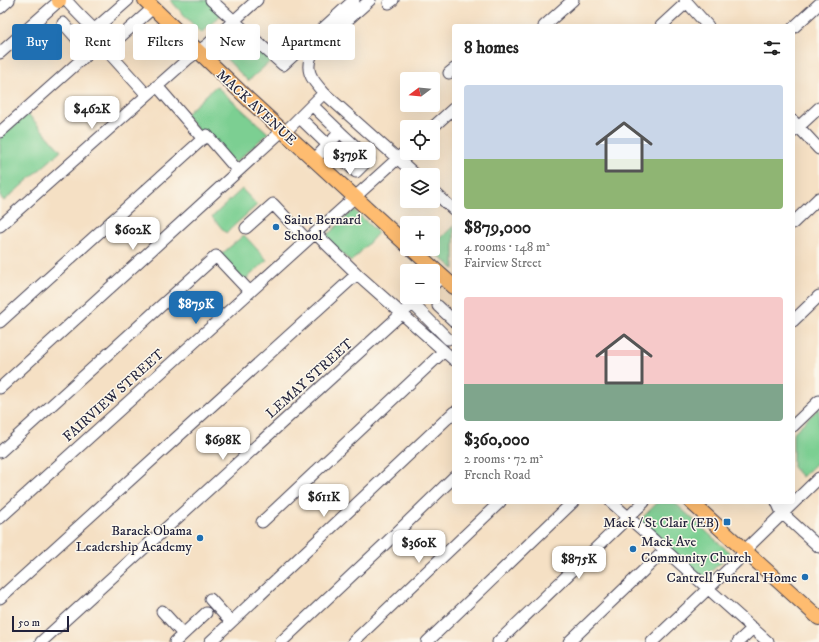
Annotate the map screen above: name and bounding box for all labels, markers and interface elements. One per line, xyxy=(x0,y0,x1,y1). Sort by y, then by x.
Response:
chip: Buy xyxy=(12,24,62,60)
chip: Rent xyxy=(70,24,125,60)
chip: Filters xyxy=(133,24,198,60)
chip: New xyxy=(206,24,260,60)
chip: Apartment xyxy=(268,24,355,60)
text: 8 homes xyxy=(464,37,519,59)
icon: filters xyxy=(761,37,783,59)
street label: MACK AVENUE xyxy=(212,66,300,150)
north arrow xyxy=(400,72,440,112)
map controls xyxy=(400,72,440,304)
pin: $462K xyxy=(64,96,120,130)
text: $462K xyxy=(74,101,110,117)
icon: home xyxy=(588,111,660,183)
button: locate xyxy=(400,120,440,160)
pin: $379K xyxy=(322,142,378,176)
text: $379K xyxy=(333,147,367,163)
button: layers xyxy=(400,168,440,208)
place label: Saint Bernard School xyxy=(284,211,361,245)
button: + xyxy=(400,216,440,256)
pin: $602K xyxy=(105,217,161,251)
text: $879,000 xyxy=(464,217,531,239)
text: $602K xyxy=(115,222,151,238)
marker: Saint Bernard School xyxy=(271,222,281,232)
text: 4 rooms · 148 m² xyxy=(464,239,550,255)
text: Fairview Street xyxy=(464,255,542,271)
button: − xyxy=(400,264,440,304)
pin: $879K xyxy=(168,291,224,325)
text: $879K xyxy=(178,296,214,312)
icon: home xyxy=(588,323,660,395)
street label: LEMAY STREET xyxy=(262,335,357,423)
street label: FAIRVIEW STREET xyxy=(59,345,168,446)
pin: $698K xyxy=(195,427,251,461)
text: $360,000 xyxy=(464,429,530,451)
text: $698K xyxy=(205,432,241,448)
text: 2 rooms · 72 m² xyxy=(464,451,543,467)
text: French Road xyxy=(464,467,530,483)
pin: $611K xyxy=(296,484,352,518)
text: $611K xyxy=(308,489,340,505)
place label: Mack / St Clair (EB) xyxy=(603,514,719,532)
marker: Mack / St Clair (EB) xyxy=(722,517,732,527)
place label: Barack Obama Leadership Academy xyxy=(76,522,192,556)
pin: $360K xyxy=(391,530,447,564)
marker: Barack Obama Leadership Academy xyxy=(195,533,205,543)
place label: Mack Ave Community Church xyxy=(641,533,752,567)
text: $360K xyxy=(402,535,436,551)
marker: Mack Ave Community Church xyxy=(628,544,638,554)
pin: $875K xyxy=(551,546,607,580)
text: $875K xyxy=(561,551,597,567)
place label: Cantrell Funeral Home xyxy=(667,569,797,587)
marker: Cantrell Funeral Home xyxy=(800,572,810,582)
scale bar xyxy=(12,614,69,633)
text: 50 m xyxy=(18,616,40,630)

